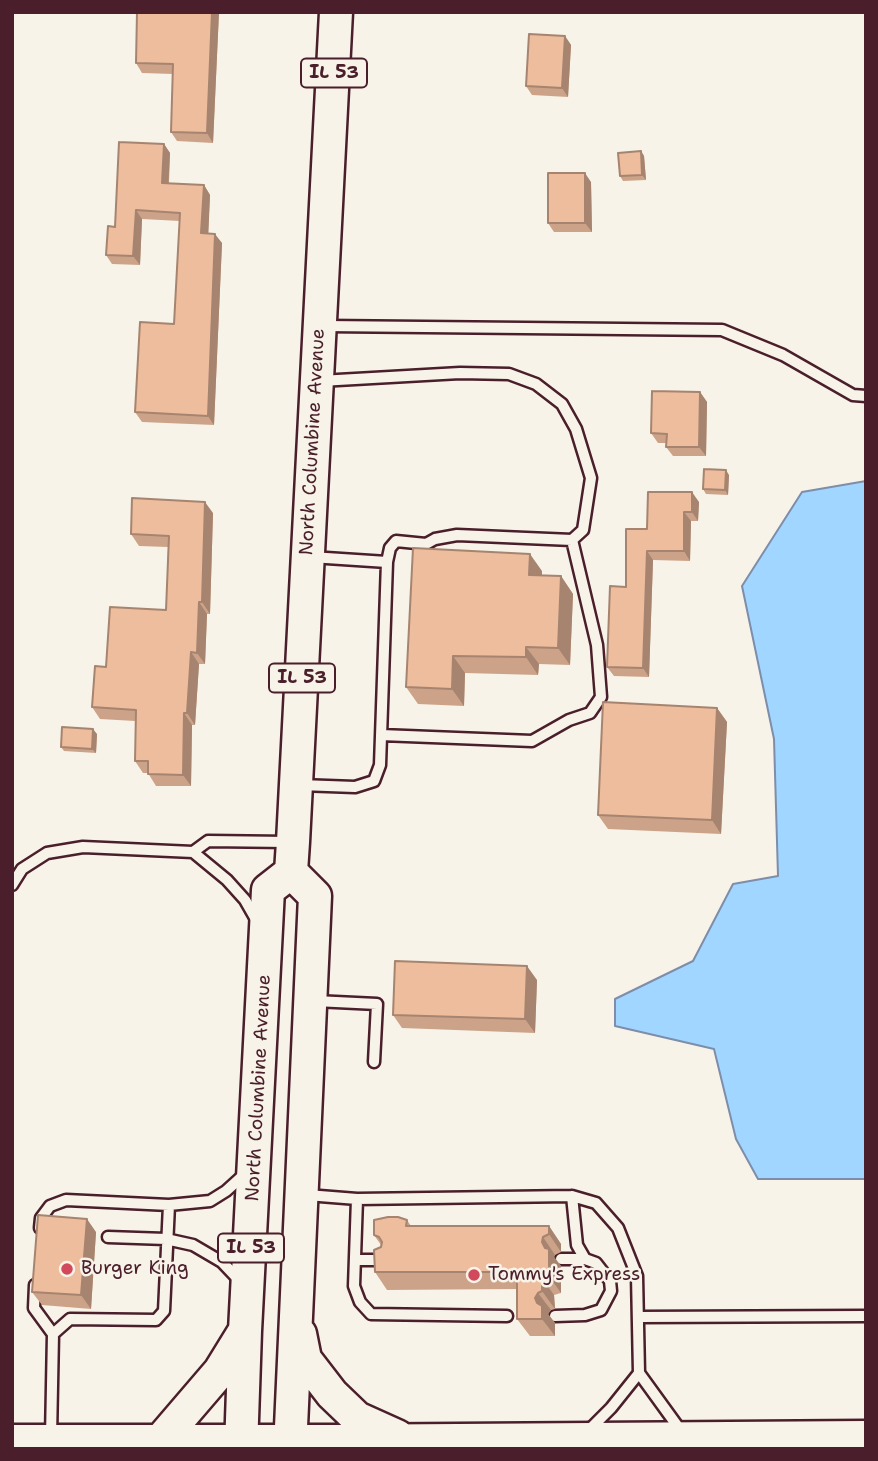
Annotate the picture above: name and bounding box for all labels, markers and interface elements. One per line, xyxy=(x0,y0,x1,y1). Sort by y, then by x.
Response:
road number: IL 53 xyxy=(301,58,367,88)
street label: North Columbine Avenue xyxy=(296,328,330,556)
road number: IL 53 xyxy=(269,664,335,692)
street label: North Columbine Avenue xyxy=(242,974,276,1202)
road number: IL 53 xyxy=(218,1233,284,1262)
place label: Burger King xyxy=(81,1258,189,1280)
marker: Burger King xyxy=(59,1261,75,1277)
place label: Tommy's Express xyxy=(488,1264,640,1286)
marker: Tommy's Express xyxy=(466,1267,482,1283)

